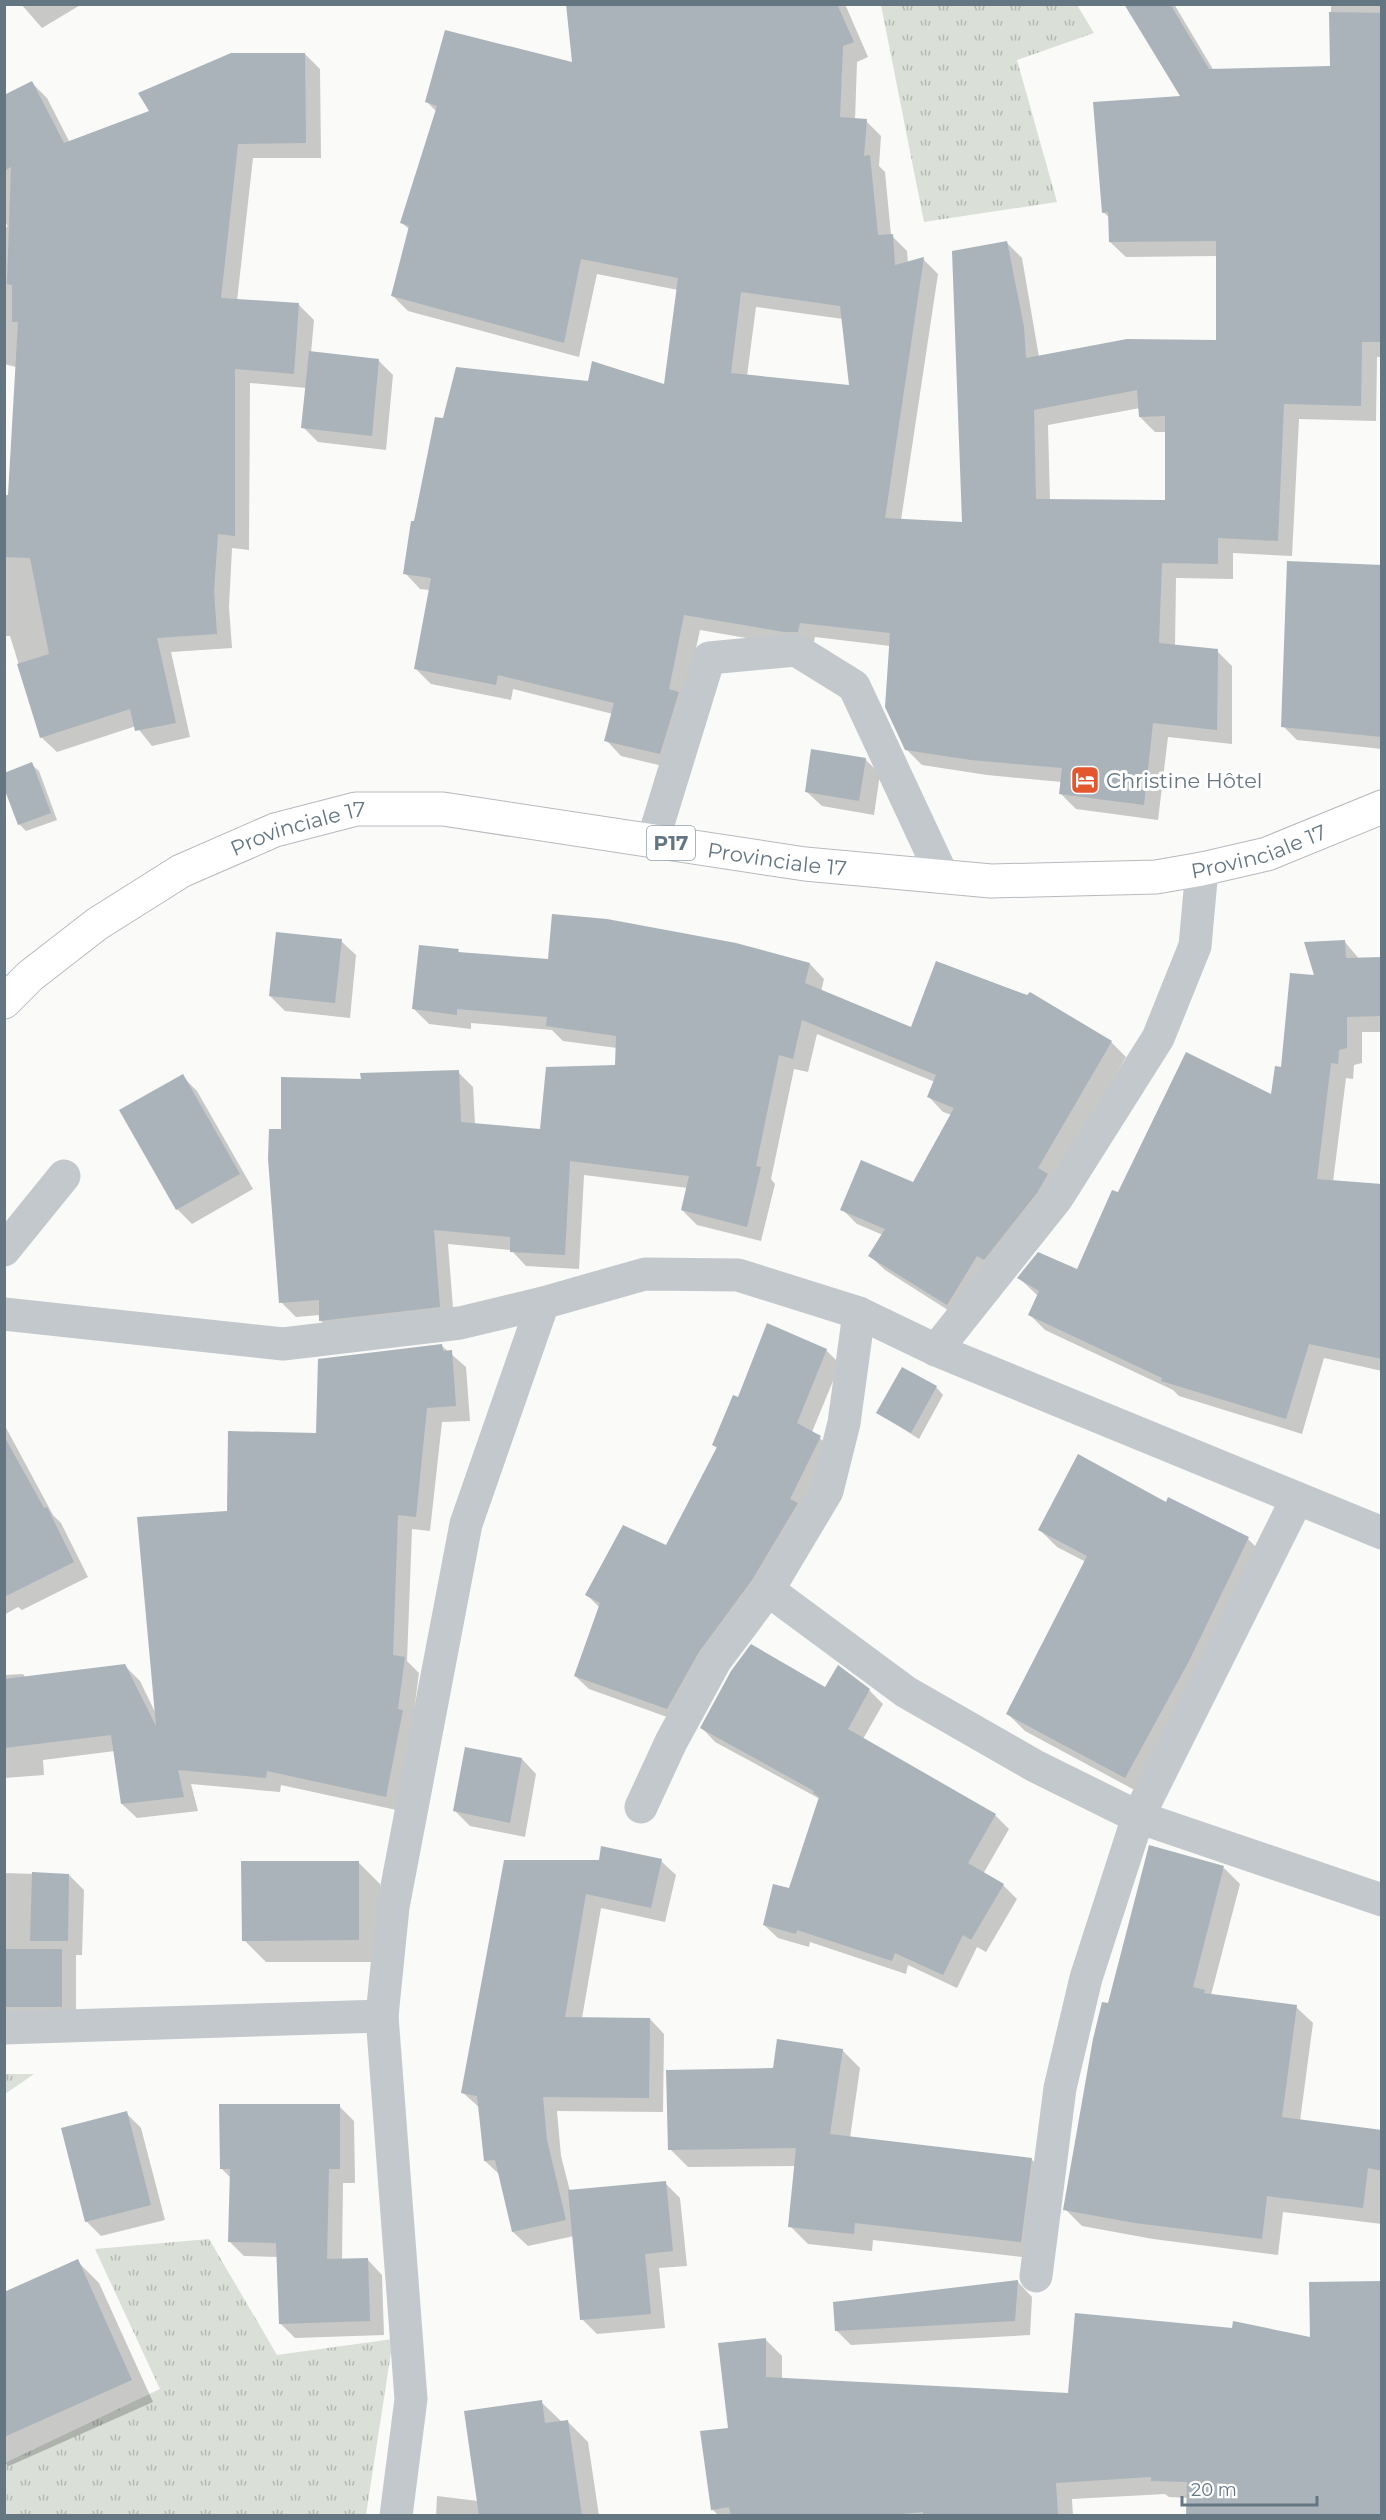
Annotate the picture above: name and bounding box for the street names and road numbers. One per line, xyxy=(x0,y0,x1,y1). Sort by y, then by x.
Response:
street label: Provinciale 17 xyxy=(226,797,365,861)
street label: Provinciale 17 xyxy=(1189,819,1330,883)
road number: P17 xyxy=(647,826,695,860)
street label: Provinciale 17 xyxy=(706,837,848,880)

